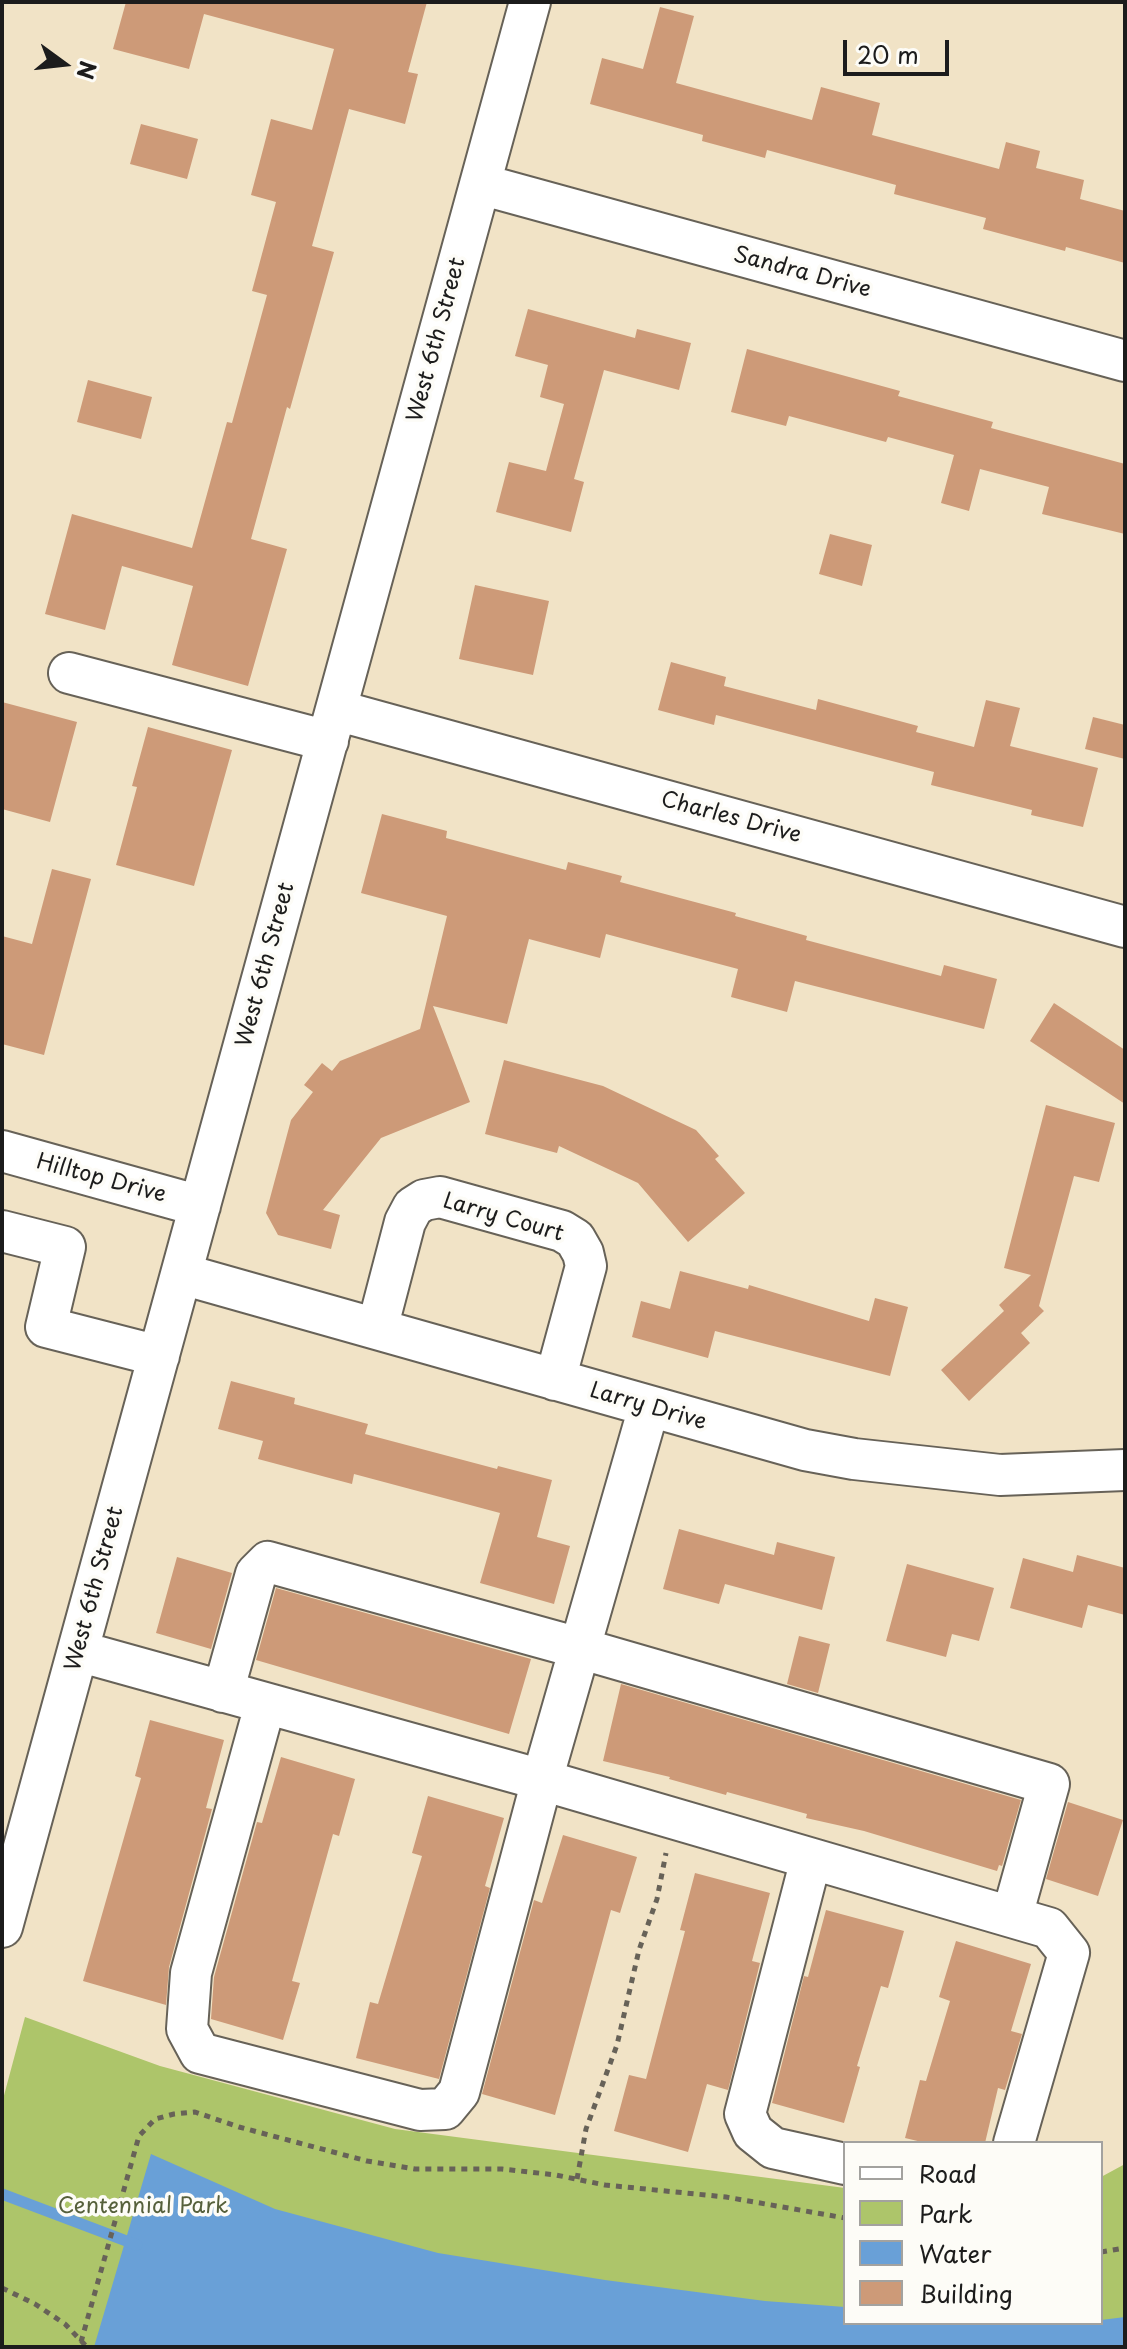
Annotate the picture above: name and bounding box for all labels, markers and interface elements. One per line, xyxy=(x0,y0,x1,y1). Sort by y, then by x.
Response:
north arrow xyxy=(24,24,104,104)
scale bar xyxy=(847,24,953,74)
text: 20 m xyxy=(857,36,919,72)
text: N xyxy=(69,58,106,83)
street label: Sandra Drive xyxy=(730,242,874,304)
street label: West 6th Street xyxy=(402,255,472,425)
street label: Charles Drive xyxy=(658,787,804,849)
street label: West 6th Street xyxy=(231,880,301,1050)
street label: Hilltop Drive xyxy=(33,1149,169,1209)
street label: Larry Court xyxy=(440,1188,566,1248)
street label: Larry Drive xyxy=(587,1378,709,1436)
street label: West 6th Street xyxy=(60,1504,130,1674)
legend xyxy=(843,2141,1103,2325)
text: Road xyxy=(919,2155,977,2191)
park label: Centennial Park xyxy=(58,2194,228,2220)
text: Park xyxy=(919,2195,973,2231)
text: Water xyxy=(919,2235,991,2271)
text: Building xyxy=(919,2275,1013,2311)

